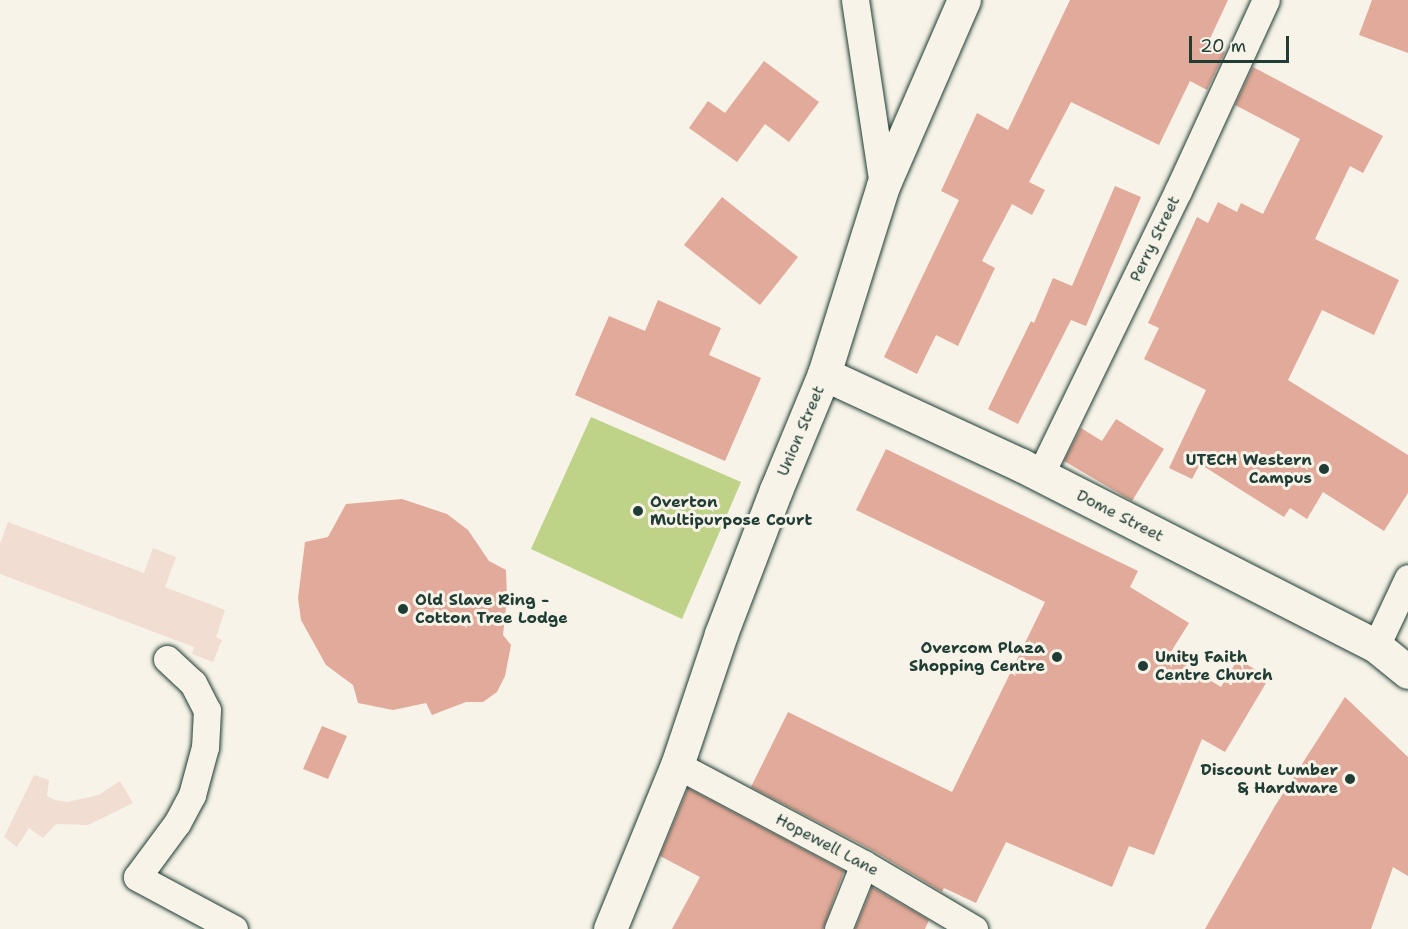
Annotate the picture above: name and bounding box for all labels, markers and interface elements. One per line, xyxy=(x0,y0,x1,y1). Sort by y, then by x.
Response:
scale bar xyxy=(1192,24,1292,62)
text: 20 m xyxy=(1200,34,1246,58)
street label: Perry Street xyxy=(1126,193,1184,285)
street label: Union Street xyxy=(773,383,829,479)
place label: UTECH Western Campus xyxy=(1186,450,1312,488)
marker: UTECH Western Campus xyxy=(1317,462,1331,476)
street label: Dome Street xyxy=(1073,486,1167,546)
place label: Overton Multipurpose Court xyxy=(650,492,812,530)
marker: Overton Multipurpose Court xyxy=(631,504,645,518)
place label: Old Slave Ring - Cotton Tree Lodge xyxy=(415,590,568,628)
marker: Old Slave Ring - Cotton Tree Lodge xyxy=(396,602,410,616)
place label: Overcom Plaza Shopping Centre xyxy=(909,638,1045,676)
place label: Unity Faith Centre Church xyxy=(1155,647,1273,685)
marker: Overcom Plaza Shopping Centre xyxy=(1050,650,1064,664)
marker: Unity Faith Centre Church xyxy=(1136,659,1150,673)
place label: Discount Lumber & Hardware xyxy=(1200,760,1338,798)
marker: Discount Lumber & Hardware xyxy=(1343,772,1357,786)
street label: Hopewell Lane xyxy=(772,810,882,880)

